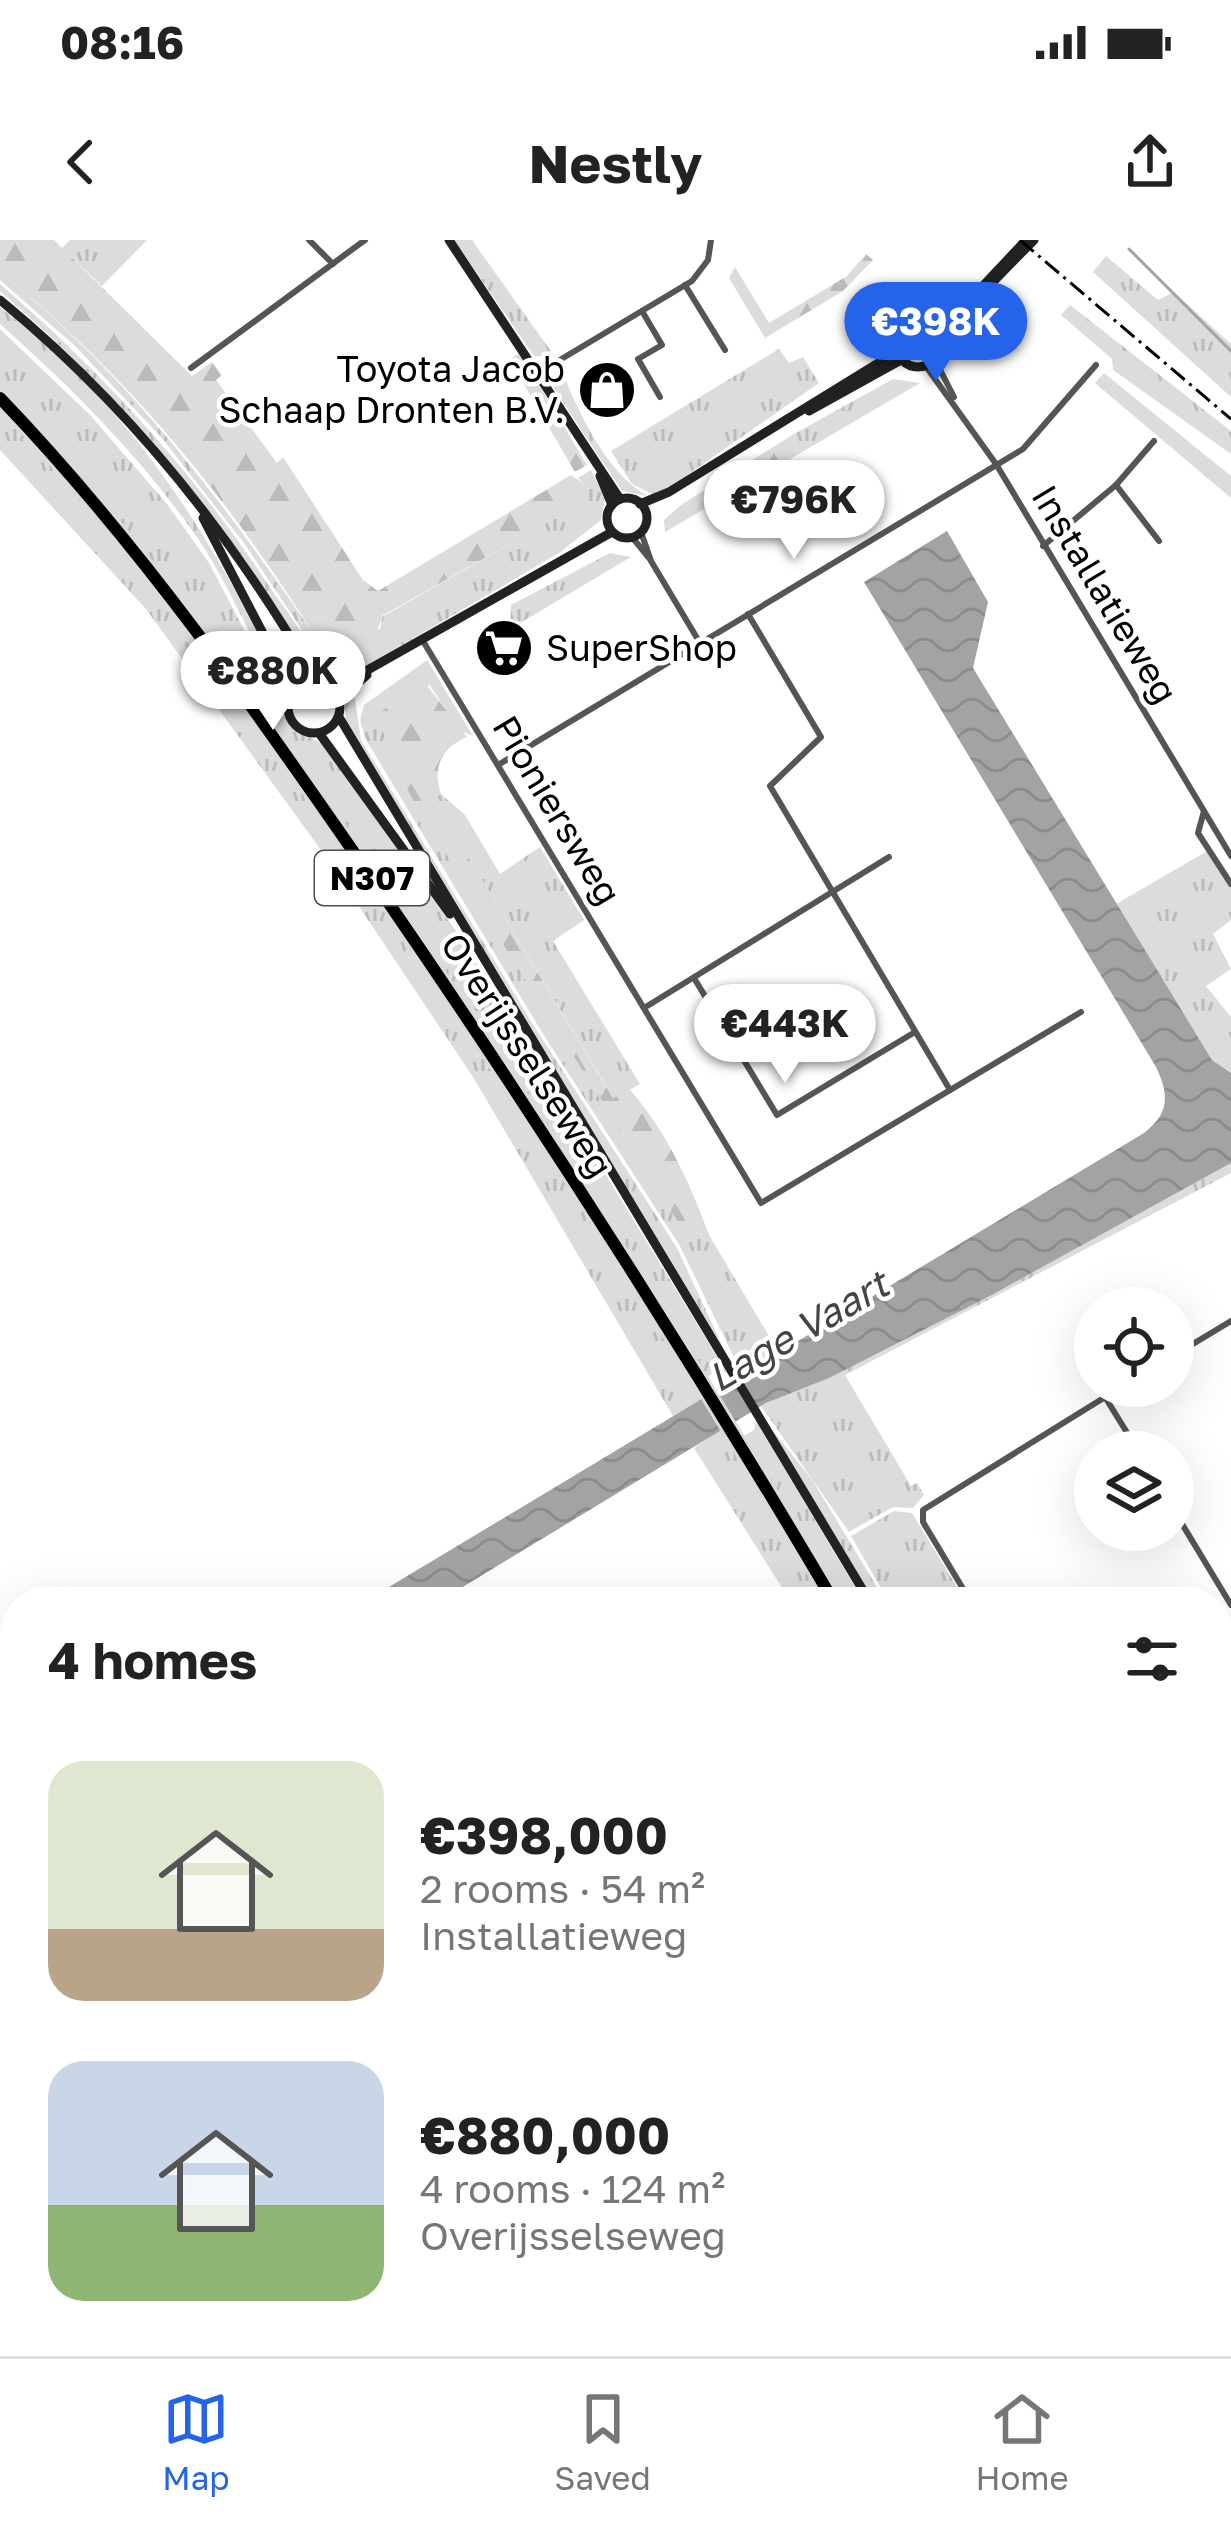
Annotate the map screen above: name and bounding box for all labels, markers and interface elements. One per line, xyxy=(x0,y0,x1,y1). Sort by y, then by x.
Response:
text: 08:16 xyxy=(60,15,184,69)
icon: back xyxy=(48,129,114,195)
icon: share xyxy=(1117,129,1183,195)
text: Nestly xyxy=(529,130,702,195)
pin: €398K xyxy=(852,282,1020,384)
text: €398K xyxy=(871,297,1001,344)
place label: Toyota Jacob Schaap Dronten B.V. xyxy=(218,347,565,431)
shop icon: Toyota Jacob Schaap Dronten B.V. xyxy=(576,359,638,421)
pin: €796K xyxy=(710,460,878,562)
text: €796K xyxy=(731,475,857,522)
street label: Installatieweg xyxy=(1023,477,1187,711)
supermarket icon: SuperShop xyxy=(473,617,535,679)
place label: SuperShop xyxy=(546,626,737,669)
pin: €880K xyxy=(189,631,357,733)
text: €880K xyxy=(207,646,339,693)
street label: Pioniersweg xyxy=(484,708,631,912)
road number: N307 xyxy=(315,851,429,905)
street label: Overijsselseweg xyxy=(433,925,622,1185)
pin: €443K xyxy=(701,984,869,1086)
text: €443K xyxy=(721,999,849,1046)
water label: Lage Vaart xyxy=(699,1258,899,1401)
map controls xyxy=(1074,1287,1194,1551)
button: locate xyxy=(1074,1287,1194,1407)
button: layers xyxy=(1074,1431,1194,1551)
icon: filters xyxy=(1119,1626,1185,1692)
text: 4 homes xyxy=(48,1629,257,1690)
text: €398,000 xyxy=(420,1804,668,1865)
icon: home xyxy=(144,1809,288,1953)
text: 2 rooms · 54 m² xyxy=(420,1865,705,1912)
text: Installatieweg xyxy=(420,1912,687,1959)
text: €880,000 xyxy=(420,2104,670,2165)
icon: home xyxy=(144,2109,288,2253)
text: 4 rooms · 124 m² xyxy=(420,2165,725,2212)
text: Overijsselseweg xyxy=(420,2212,726,2259)
tab: Map xyxy=(162,2386,230,2497)
tab: Saved xyxy=(554,2386,651,2497)
tab: Home xyxy=(975,2386,1069,2497)

